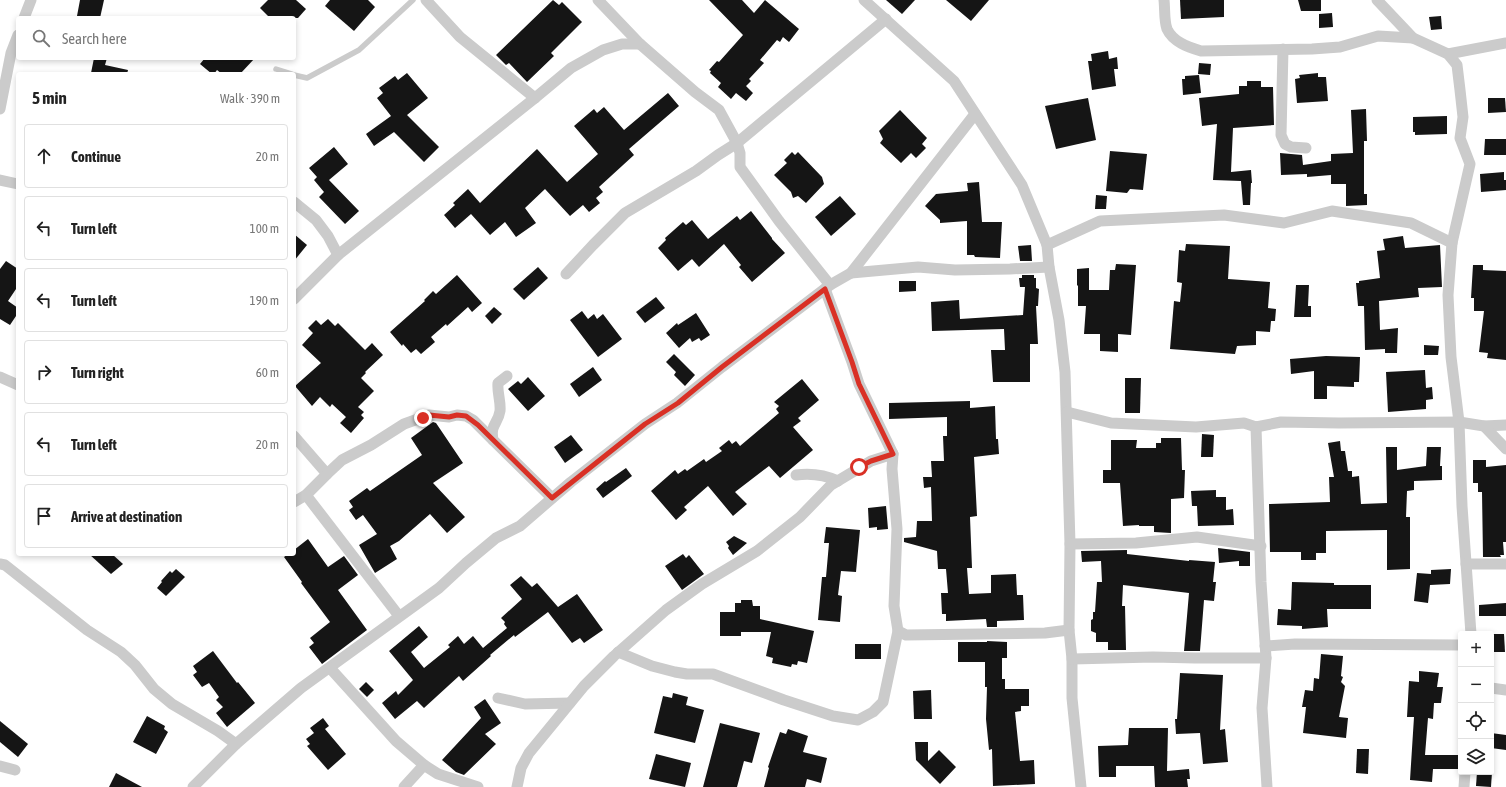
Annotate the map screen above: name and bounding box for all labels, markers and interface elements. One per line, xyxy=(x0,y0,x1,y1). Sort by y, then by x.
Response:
search box xyxy=(16,16,296,60)
icon: search xyxy=(30,27,52,49)
text: Search here xyxy=(62,30,127,47)
text: 5 min xyxy=(32,88,67,108)
text: Walk · 390 m xyxy=(220,91,280,106)
icon: ahead xyxy=(33,145,55,167)
text: Continue xyxy=(71,148,121,165)
text: 20 m xyxy=(256,149,279,164)
icon: left xyxy=(33,217,55,239)
text: Turn left xyxy=(71,220,117,237)
text: 100 m xyxy=(250,221,279,236)
icon: left xyxy=(33,289,55,311)
text: Turn left xyxy=(71,292,117,309)
text: 190 m xyxy=(250,293,279,308)
icon: right xyxy=(33,361,55,383)
text: Turn right xyxy=(71,364,124,381)
text: 60 m xyxy=(256,365,279,380)
route end xyxy=(414,409,432,427)
icon: left xyxy=(33,433,55,455)
text: Turn left xyxy=(71,436,117,453)
text: 20 m xyxy=(256,437,279,452)
route start xyxy=(850,458,868,476)
icon: arrive xyxy=(33,505,55,527)
text: Arrive at destination xyxy=(71,508,182,525)
map controls xyxy=(1458,631,1494,775)
button: + xyxy=(1458,631,1494,667)
button: − xyxy=(1458,667,1494,703)
button: locate xyxy=(1458,703,1494,739)
button: layers xyxy=(1458,739,1494,775)

